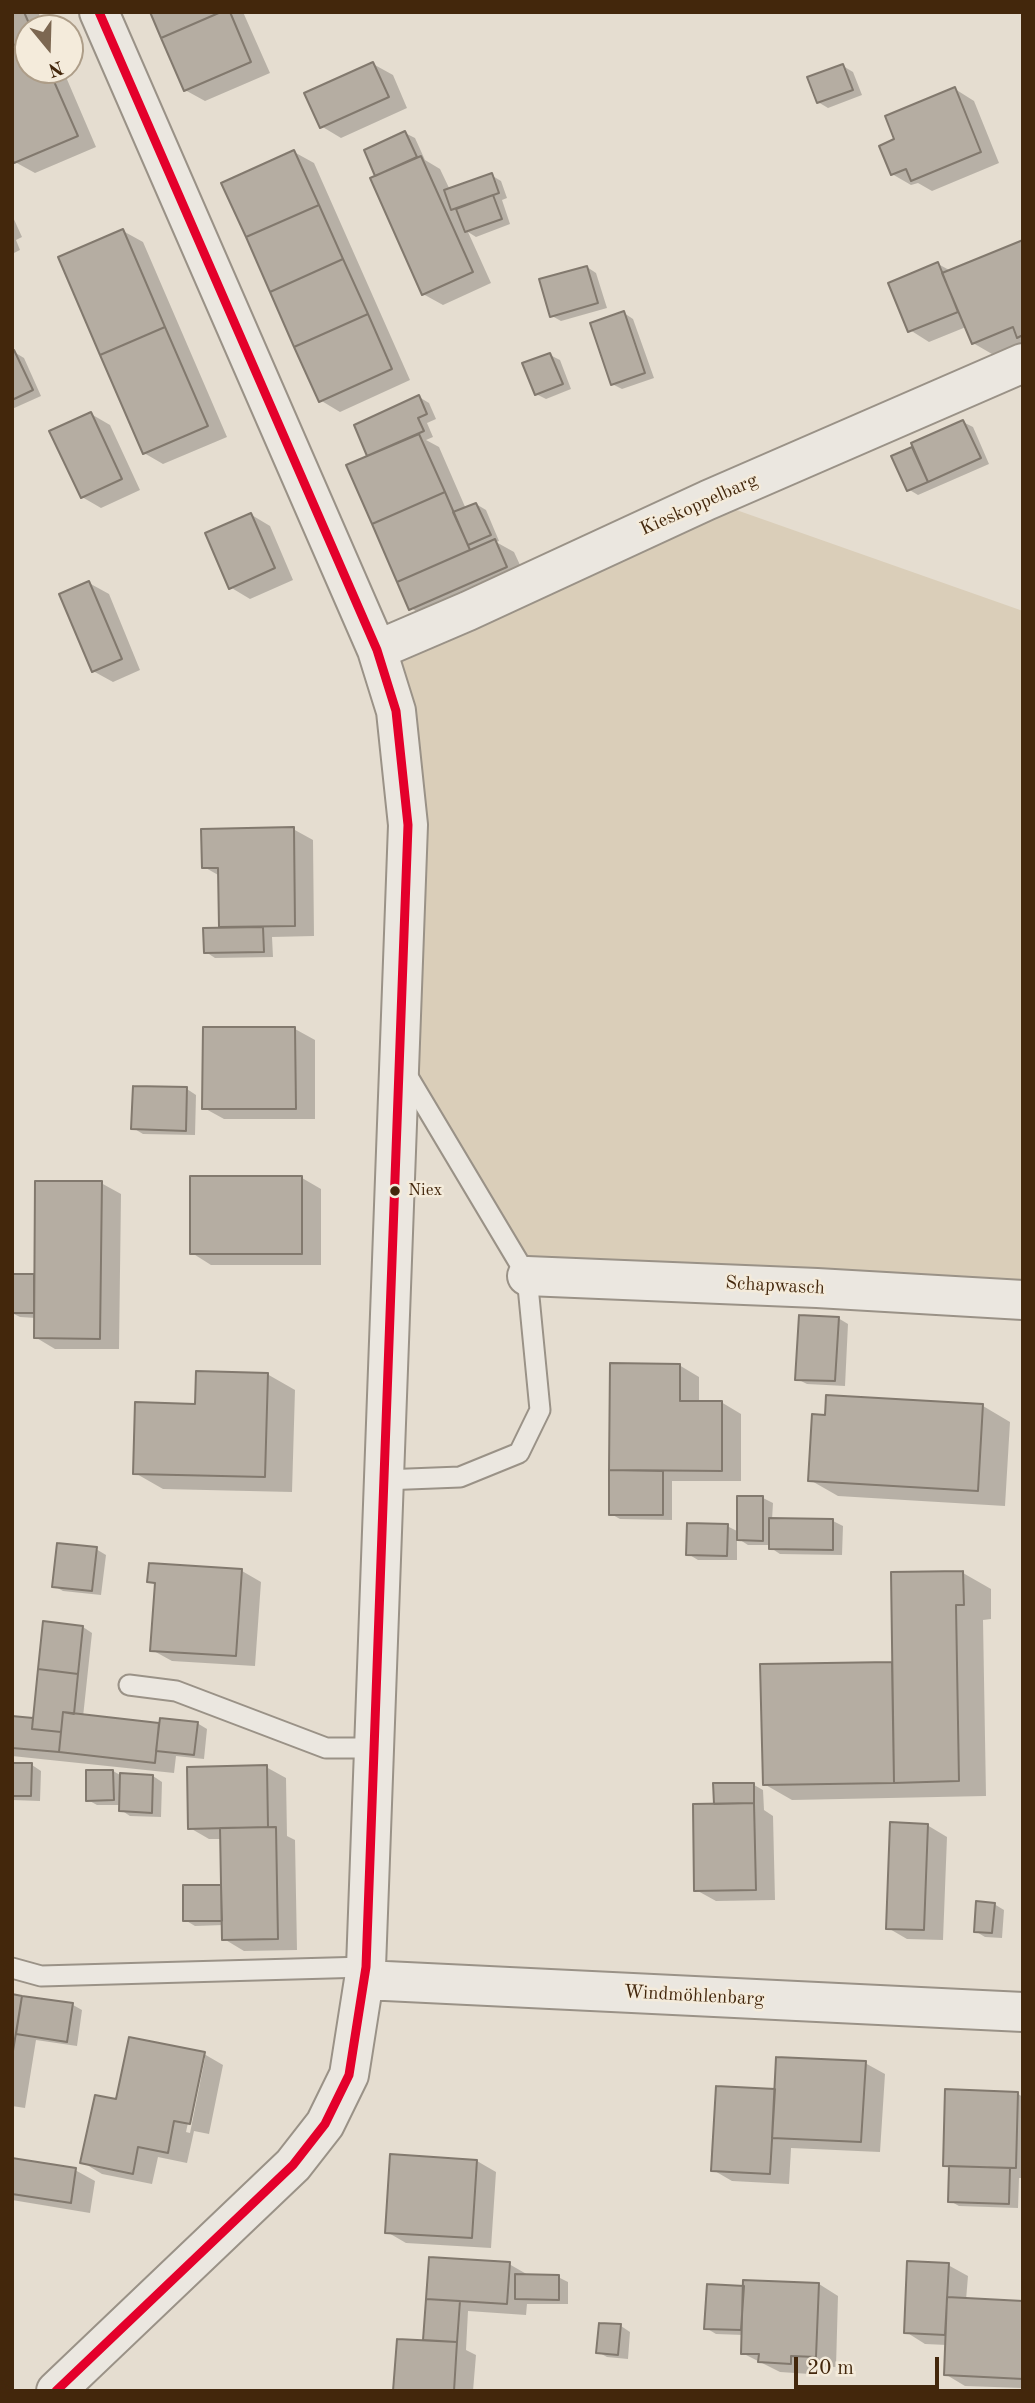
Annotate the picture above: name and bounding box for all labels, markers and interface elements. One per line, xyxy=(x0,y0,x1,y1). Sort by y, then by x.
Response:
north arrow xyxy=(14,14,84,84)
text: N xyxy=(45,56,65,79)
street label: Kieskoppelbarg xyxy=(637,469,761,541)
place label: Niex xyxy=(408,1181,442,1201)
marker: Niex xyxy=(388,1184,402,1198)
street label: Schapwasch xyxy=(725,1272,825,1300)
street label: Windmöhlenbarg xyxy=(623,1981,765,2011)
scale bar xyxy=(797,2344,942,2388)
text: 20 m xyxy=(807,2358,854,2379)

